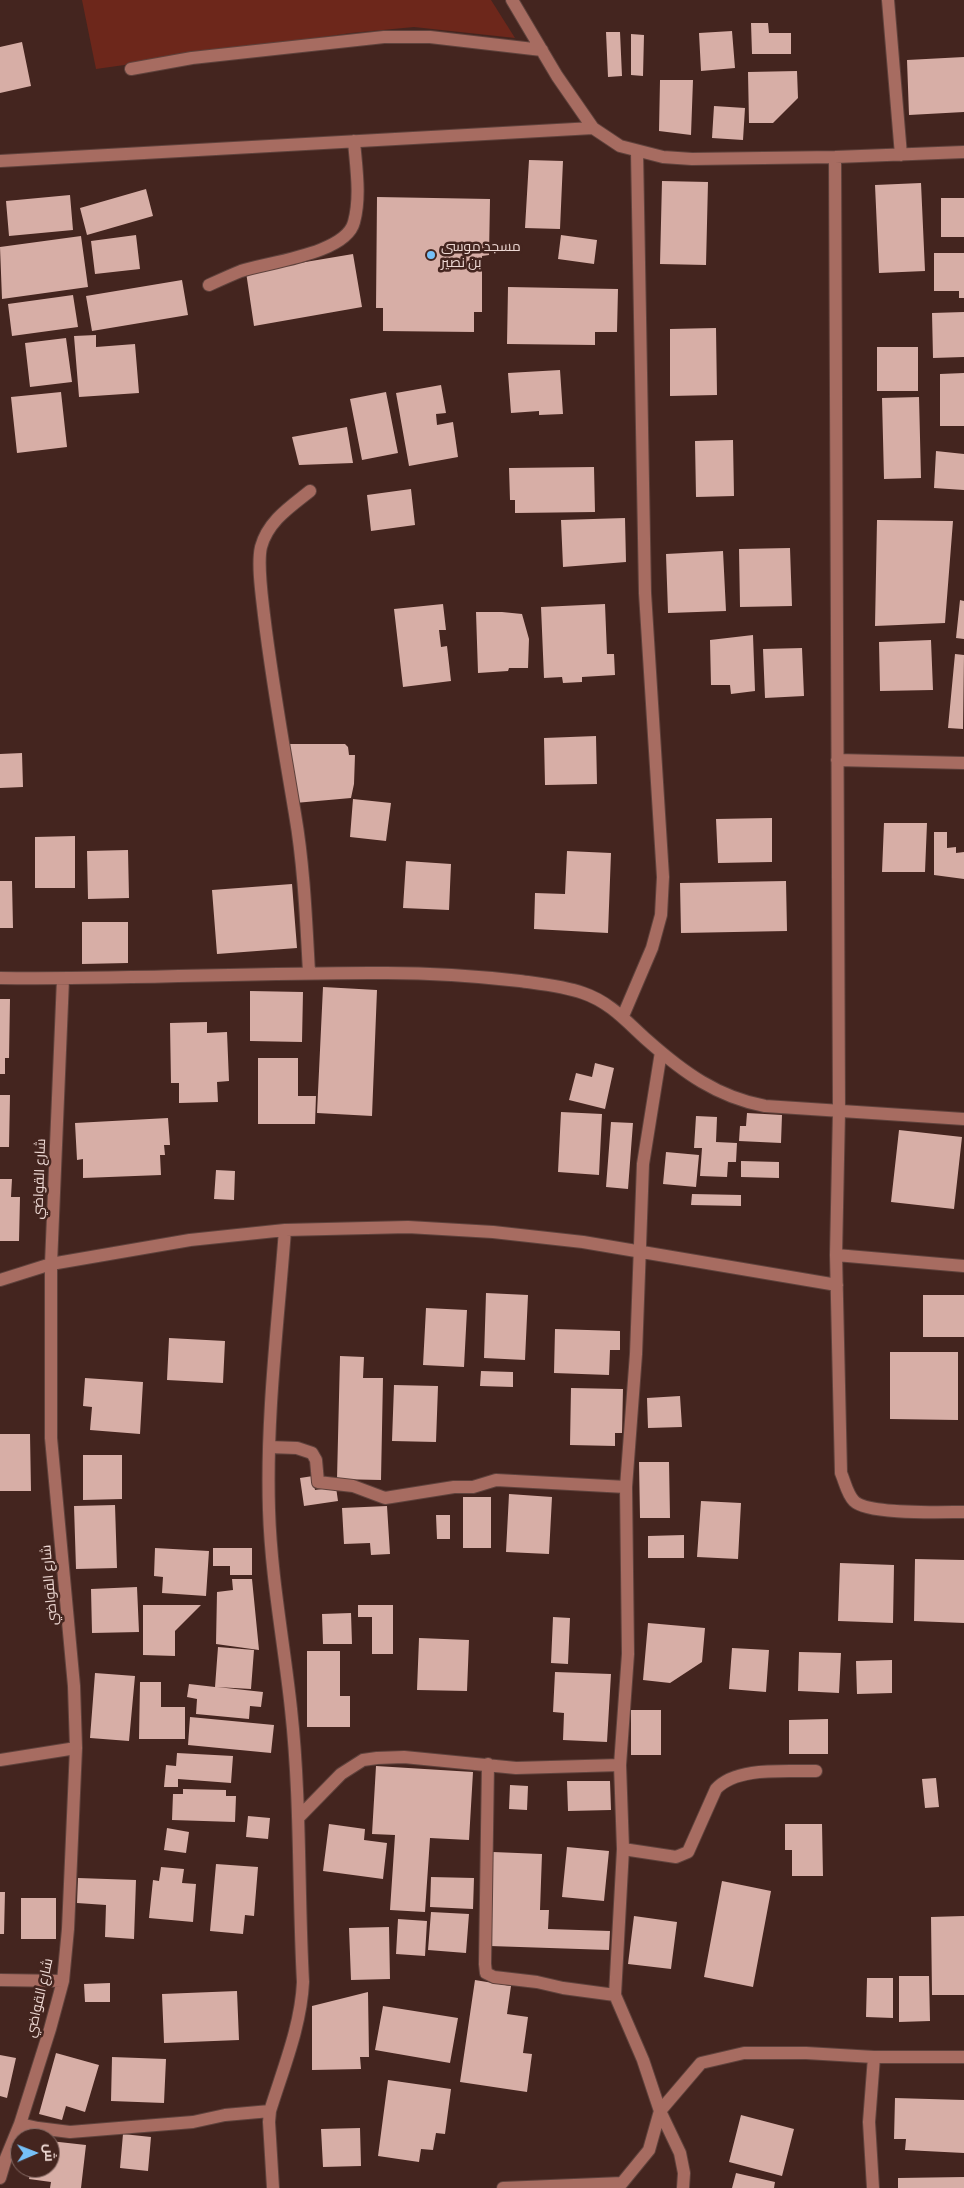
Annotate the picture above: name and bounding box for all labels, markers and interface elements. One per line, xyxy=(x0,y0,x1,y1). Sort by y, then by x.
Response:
place label: مسجد موسى بن نصير xyxy=(441,239,521,272)
marker: مسجد موسى بن نصير xyxy=(425,249,437,261)
street label: شارع القواضي xyxy=(30,1138,50,1220)
street label: شارع القواضي xyxy=(38,1544,62,1626)
street label: شارع القواضي xyxy=(23,1957,57,2039)
north arrow xyxy=(10,2128,60,2178)
text: ش xyxy=(41,2144,58,2162)

